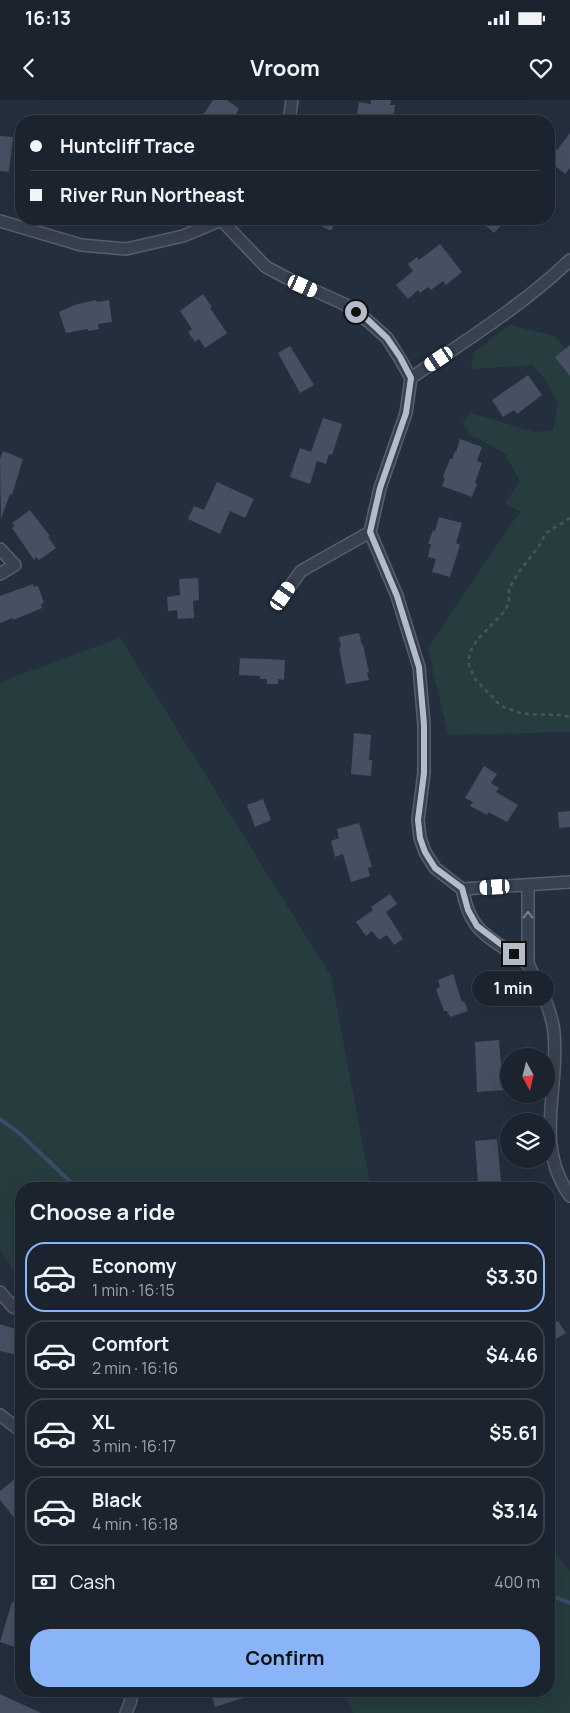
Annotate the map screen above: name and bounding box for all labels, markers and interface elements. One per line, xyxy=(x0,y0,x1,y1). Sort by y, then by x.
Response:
text: 16:13 xyxy=(25,5,71,31)
text: Vroom xyxy=(250,53,320,83)
icon: back xyxy=(15,54,43,82)
icon: heart xyxy=(527,54,555,82)
text: Huntcliff Trace xyxy=(60,133,195,159)
text: River Run Northeast xyxy=(60,182,245,208)
car xyxy=(286,273,319,299)
route start xyxy=(345,301,367,323)
car xyxy=(422,344,455,374)
car xyxy=(268,579,297,613)
car xyxy=(479,879,510,895)
one-way arrow xyxy=(523,910,533,918)
route end xyxy=(503,943,525,965)
callout: 1 min xyxy=(473,972,555,1006)
text: 1 min xyxy=(493,977,533,999)
north arrow xyxy=(500,1048,555,1102)
map controls xyxy=(500,1048,555,1168)
button: layers xyxy=(500,1113,555,1168)
text: Choose a ride xyxy=(30,1197,175,1227)
text: Economy xyxy=(92,1253,176,1279)
icon: car xyxy=(32,1255,77,1300)
text: $3.30 xyxy=(486,1264,538,1290)
text: 1 min · 16:15 xyxy=(92,1279,175,1301)
text: Comfort xyxy=(92,1331,169,1357)
icon: car xyxy=(32,1333,77,1378)
text: $4.46 xyxy=(486,1342,538,1368)
text: 2 min · 16:16 xyxy=(92,1357,178,1379)
text: XL xyxy=(92,1409,115,1435)
icon: car xyxy=(32,1411,77,1456)
text: $5.61 xyxy=(489,1420,538,1446)
text: 3 min · 16:17 xyxy=(92,1435,176,1457)
text: Black xyxy=(92,1487,141,1513)
icon: car xyxy=(32,1489,77,1534)
text: $3.14 xyxy=(492,1498,538,1524)
text: 4 min · 16:18 xyxy=(92,1513,178,1535)
icon: cash xyxy=(30,1568,58,1596)
text: Cash xyxy=(70,1569,115,1595)
text: 400 m xyxy=(494,1571,540,1593)
button: Confirm xyxy=(30,1629,540,1687)

